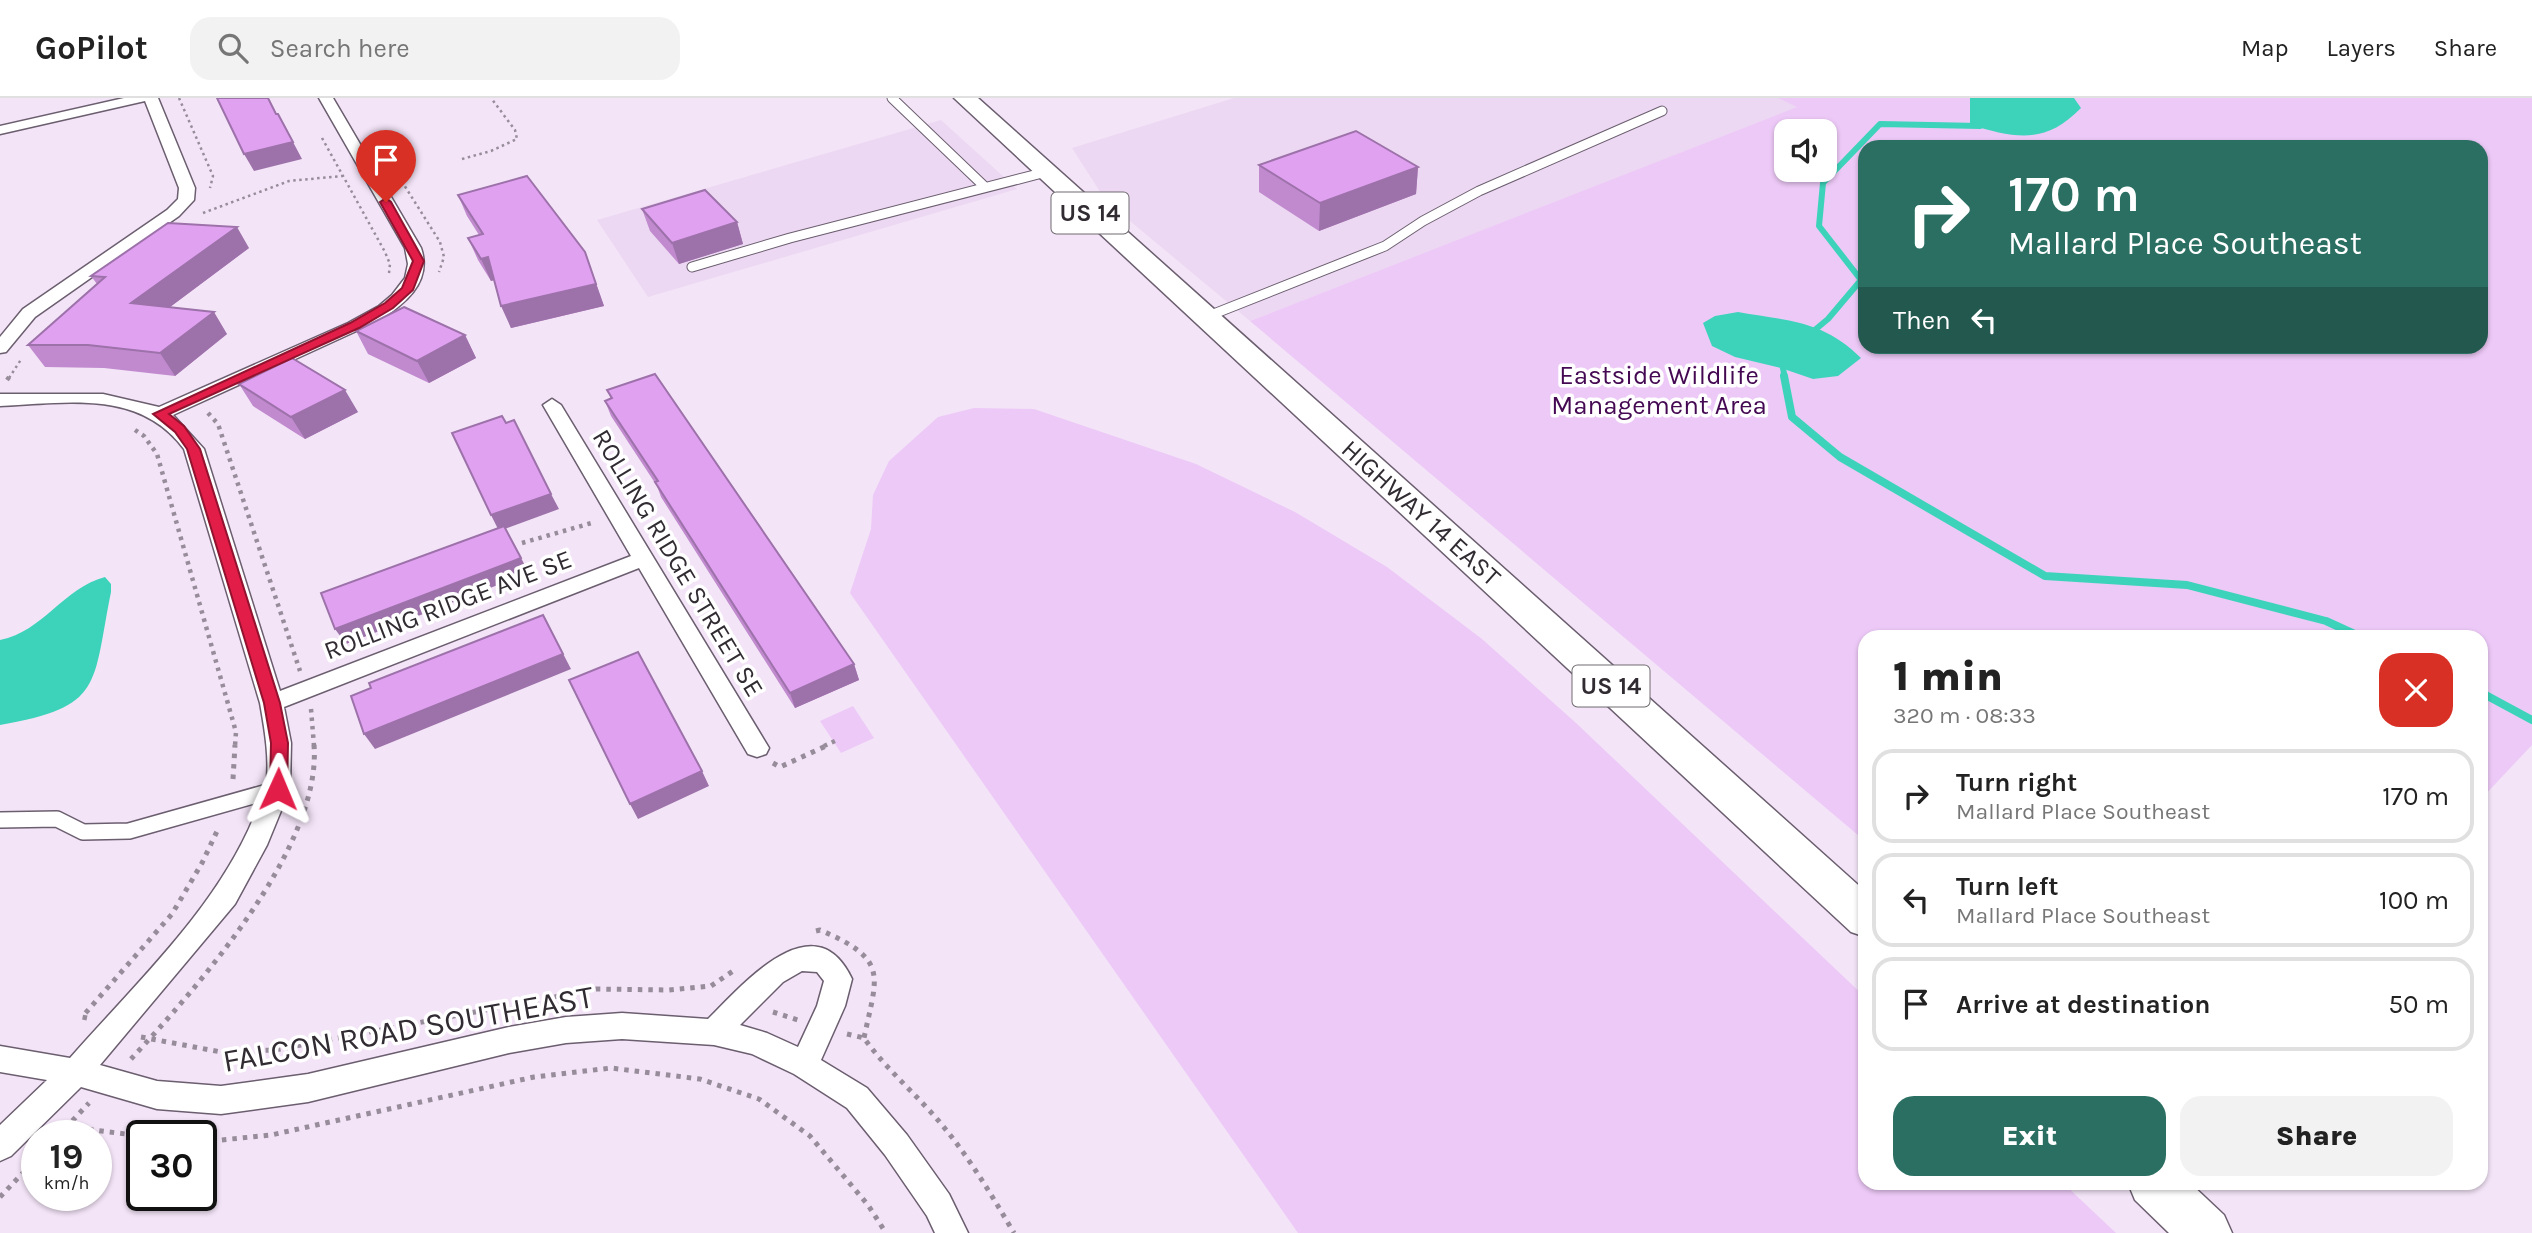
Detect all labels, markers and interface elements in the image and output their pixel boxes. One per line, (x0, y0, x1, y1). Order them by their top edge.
search box (190, 17, 680, 80)
text: GoPilot (35, 29, 148, 67)
icon: search (214, 29, 252, 67)
text: Search here (270, 33, 410, 64)
text: Map (2241, 34, 2289, 62)
text: Layers (2327, 34, 2396, 62)
text: Share (2434, 34, 2497, 62)
map controls (1774, 119, 1837, 182)
button: sound (1774, 119, 1837, 182)
pin (356, 130, 416, 202)
icon: arrive (367, 141, 405, 179)
text: 170 m (2008, 166, 2140, 223)
icon: right (1893, 168, 1984, 259)
road number: US 14 (1052, 192, 1128, 233)
text: Mallard Place Southeast (2008, 225, 2362, 262)
icon: left (1965, 301, 2003, 339)
text: Then (1893, 305, 1951, 336)
park label: Eastside Wildlife Management Area (1551, 360, 1767, 421)
street label: ROLLING RIDGE STREET SE (586, 424, 770, 702)
street label: HIGHWAY 14 EAST (1335, 433, 1507, 593)
street label: ROLLING RIDGE AVE SE (320, 543, 576, 667)
text: 1 min (1893, 651, 2003, 701)
button: close (2379, 653, 2453, 727)
road number: US 14 (1572, 666, 1650, 706)
text: 320 m · 08:33 (1893, 702, 2036, 729)
position arrow (241, 752, 315, 826)
text: Turn right (1956, 767, 2077, 798)
icon: right (1897, 777, 1935, 815)
text: 170 m (2382, 781, 2449, 812)
text: Mallard Place Southeast (1956, 798, 2210, 825)
text: Turn left (1956, 871, 2058, 902)
icon: left (1897, 881, 1935, 919)
text: 100 m (2379, 885, 2449, 916)
text: Mallard Place Southeast (1956, 902, 2210, 929)
street label: FALCON ROAD SOUTHEAST (220, 978, 596, 1080)
icon: arrive (1897, 985, 1935, 1023)
text: Arrive at destination (1956, 989, 2210, 1020)
text: 50 m (2388, 989, 2449, 1020)
button: Exit (1893, 1096, 2166, 1176)
button: Share (2180, 1096, 2453, 1176)
speed limit sign: 30 (126, 1120, 217, 1211)
text: 19 (50, 1136, 83, 1177)
text: km/h (44, 1172, 89, 1194)

